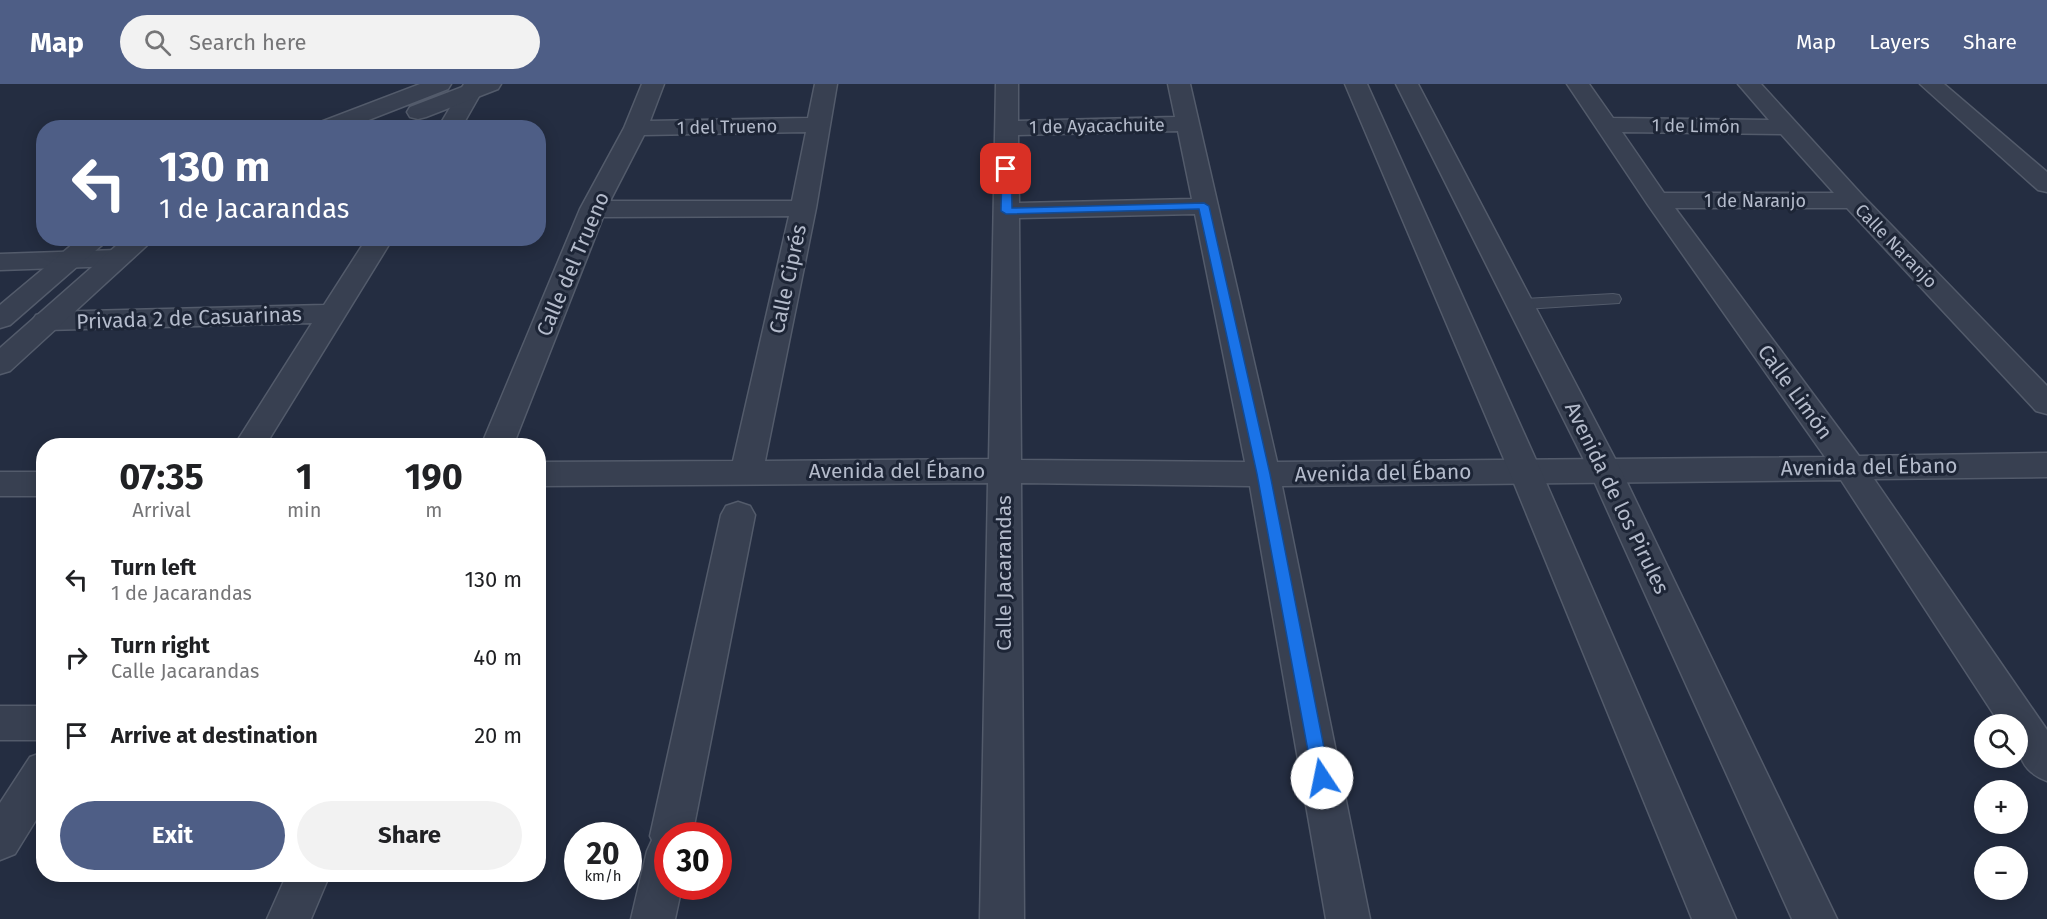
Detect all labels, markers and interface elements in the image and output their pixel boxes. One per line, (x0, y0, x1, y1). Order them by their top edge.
search box (120, 15, 540, 69)
text: Map (30, 26, 84, 59)
icon: search (141, 26, 174, 59)
text: Search here (189, 29, 307, 56)
text: Map (1796, 29, 1836, 55)
text: Layers (1869, 29, 1930, 55)
text: Share (1963, 29, 2017, 55)
street label: 1 de Ayacachuite (1029, 114, 1165, 138)
street label: 1 de Limón (1652, 114, 1740, 138)
street label: 1 del Trueno (677, 115, 777, 139)
text: 130 m (159, 142, 270, 192)
pin (980, 143, 1031, 194)
icon: left (60, 144, 138, 222)
icon: arrive (989, 152, 1022, 185)
street label: Calle del Trueno (531, 188, 615, 340)
street label: 1 de Naranjo (1704, 190, 1806, 212)
text: 1 de Jacarandas (159, 193, 349, 225)
street label: Calle Naranjo (1850, 199, 1942, 293)
street label: Calle Ciprés (764, 222, 812, 336)
street label: Privada 2 de Casuarinas (76, 301, 303, 335)
street label: Calle Limón (1752, 339, 1838, 445)
street label: Avenida de los Pirules (1559, 398, 1675, 598)
street label: Avenida del Ébano (1780, 452, 1958, 482)
text: 07:35 (119, 455, 204, 499)
text: 1 (296, 455, 313, 499)
text: 190 (405, 455, 463, 499)
street label: Avenida del Ébano (809, 458, 985, 484)
street label: Avenida del Ébano (1294, 458, 1472, 488)
street label: Calle Jacarandas (991, 495, 1017, 651)
text: Arrival (132, 498, 191, 522)
text: min (287, 498, 321, 522)
text: m (425, 498, 442, 522)
text: Turn left (111, 554, 196, 581)
icon: left (60, 563, 93, 596)
text: 130 m (465, 566, 522, 593)
text: 1 de Jacarandas (111, 581, 252, 605)
text: Turn right (111, 632, 210, 659)
icon: right (60, 641, 93, 674)
text: 40 m (473, 644, 522, 671)
text: Calle Jacarandas (111, 659, 259, 683)
map controls (1974, 714, 2028, 900)
button: search (1974, 714, 2028, 768)
icon: arrive (60, 719, 93, 752)
text: Arrive at destination (111, 722, 318, 749)
text: 20 m (474, 722, 522, 749)
position arrow (1290, 746, 1354, 810)
button: + (1974, 780, 2028, 834)
button: Exit (60, 801, 285, 870)
button: Share (297, 801, 522, 870)
speed limit sign: 30 (654, 822, 732, 900)
text: 20 (586, 836, 620, 872)
button: − (1974, 846, 2028, 900)
text: km/h (584, 867, 622, 885)

